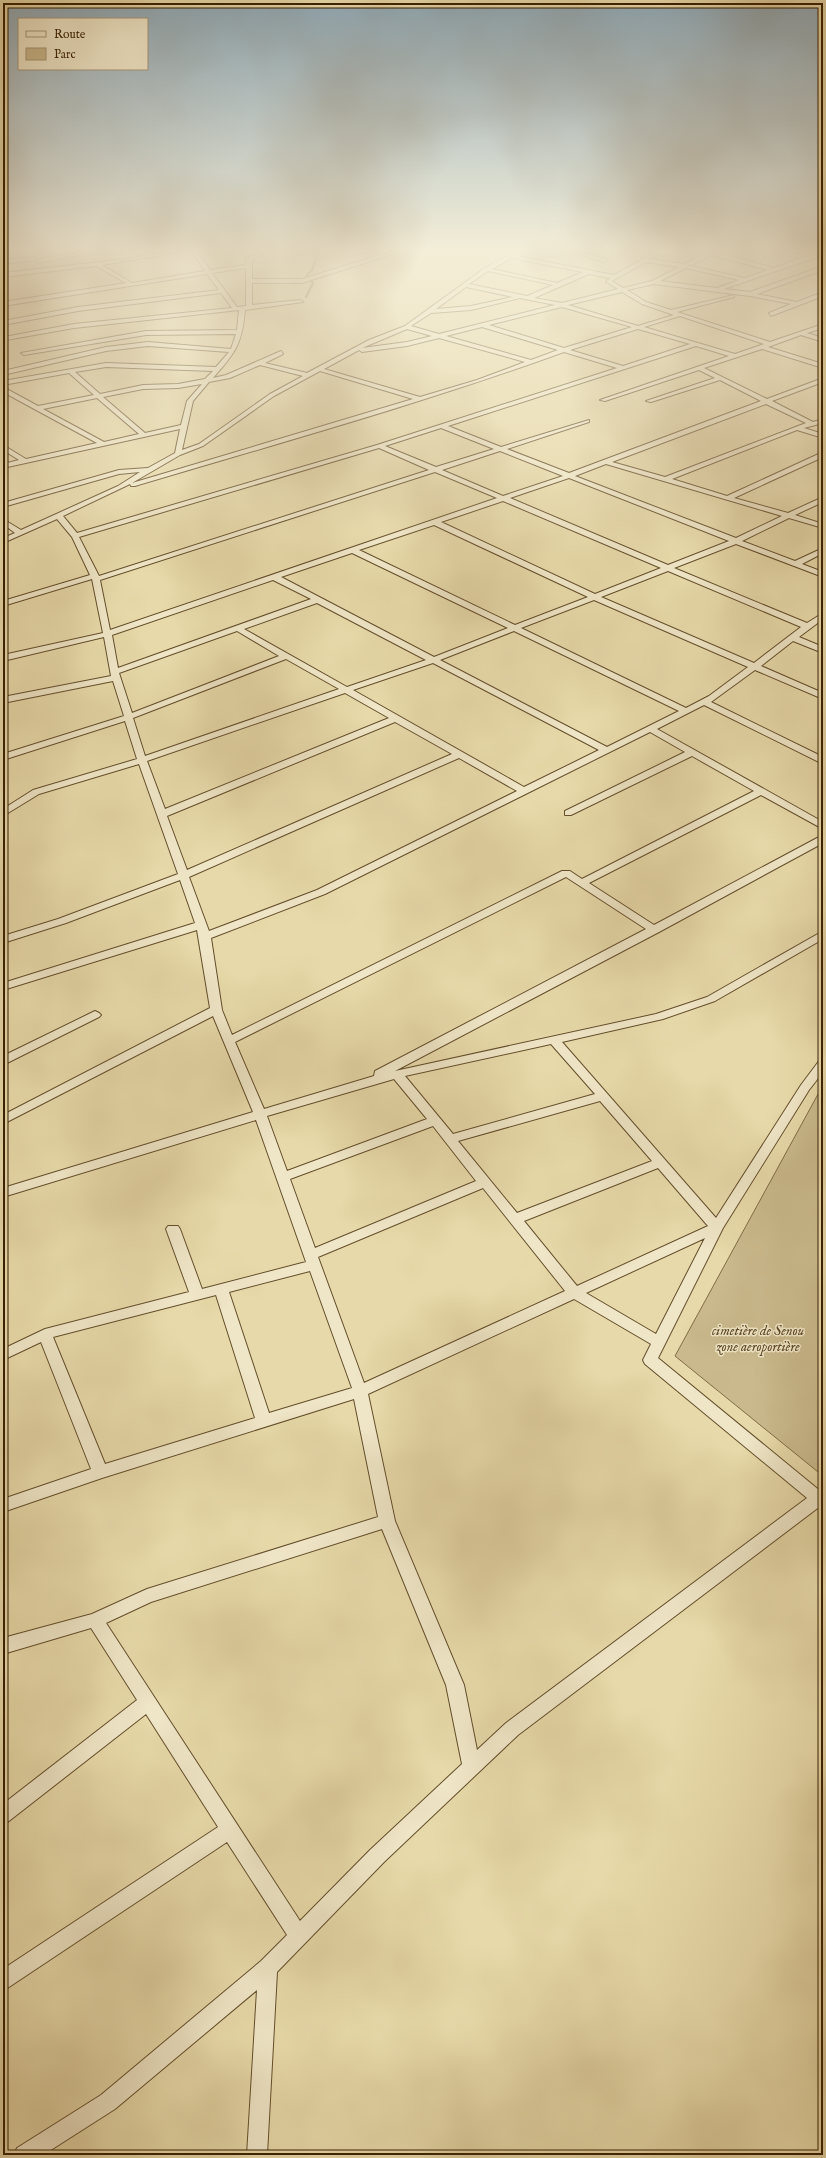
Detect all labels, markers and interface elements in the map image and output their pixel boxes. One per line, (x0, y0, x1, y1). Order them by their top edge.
legend (18, 18, 148, 70)
text: Route (54, 27, 86, 42)
text: Parc (54, 47, 76, 62)
park label: cimetière de Senou zone aeroportière (712, 1322, 804, 1356)

